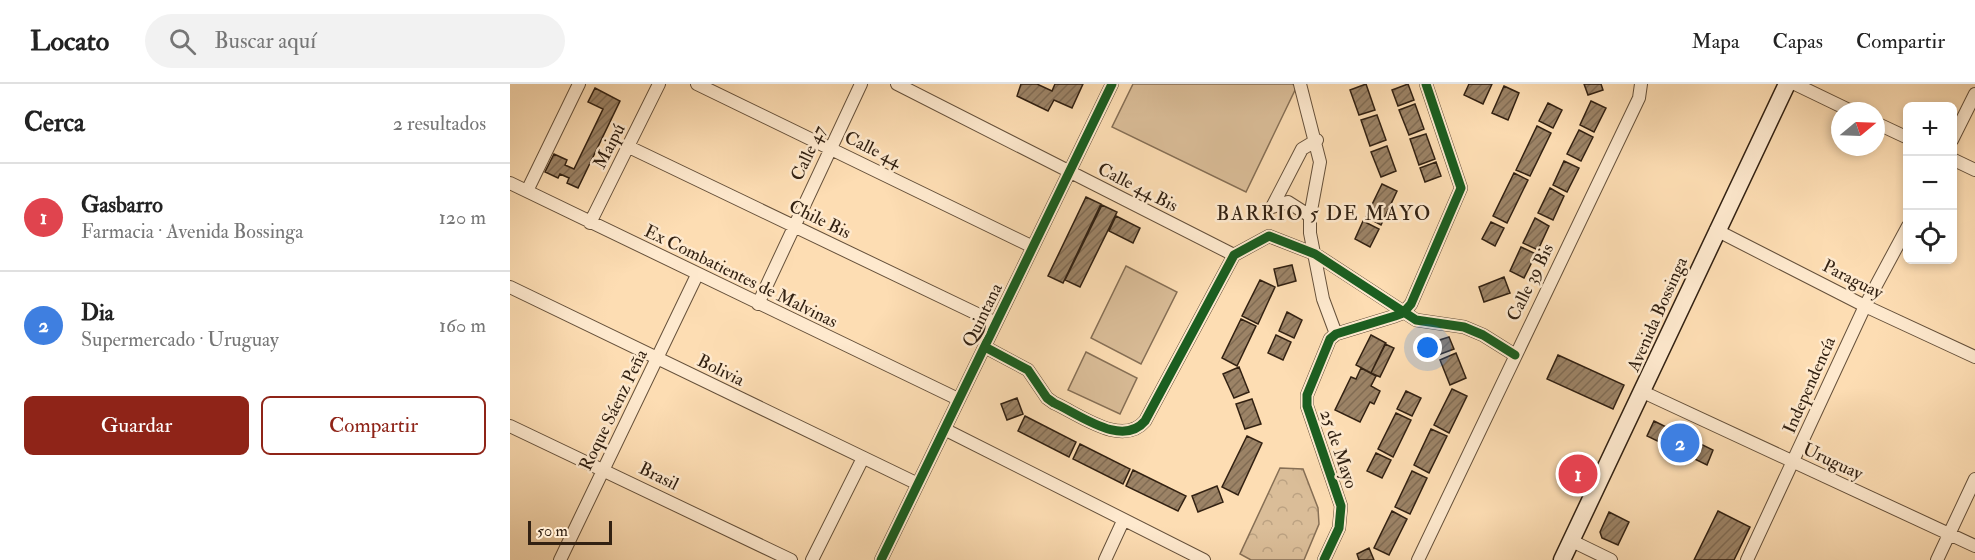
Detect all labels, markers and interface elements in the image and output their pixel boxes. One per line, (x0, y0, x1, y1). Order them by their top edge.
search box (145, 14, 565, 68)
text: Locato (30, 24, 109, 59)
icon: search (166, 25, 199, 58)
text: Buscar aquí (214, 27, 316, 55)
text: Mapa (1692, 28, 1740, 55)
text: Capas (1773, 28, 1823, 55)
text: Compartir (1856, 28, 1945, 55)
north arrow (1831, 102, 1885, 156)
map controls (1903, 102, 1957, 264)
button: + (1903, 102, 1957, 156)
text: Cerca (24, 107, 85, 139)
text: 2 resultados (393, 111, 486, 136)
street label: Maipú (588, 120, 631, 173)
street label: Calle 47 (786, 122, 831, 185)
street label: Calle 44 (841, 126, 906, 174)
button: − (1903, 156, 1957, 210)
street label: Calle 44 Bis (1094, 157, 1182, 217)
text: Gasbarro (81, 191, 163, 219)
street label: Chile Bis (785, 195, 854, 244)
district label: BARRIO 5 DE MAYO (1216, 201, 1432, 226)
text: 1 (40, 205, 47, 230)
text: 120 m (439, 205, 486, 230)
button: locate (1903, 210, 1957, 264)
text: Farmacia · Avenida Bossinga (81, 219, 303, 244)
street label: Ex Combatientes de Malvinas (640, 220, 841, 333)
street label: Calle 39 Bis (1502, 240, 1559, 325)
street label: Avenida Bossinga (1621, 253, 1693, 376)
street label: Paraguay (1819, 254, 1888, 305)
street label: Quintana (957, 279, 1008, 351)
text: Dia (81, 299, 114, 327)
text: 2 (38, 313, 49, 338)
text: 160 m (439, 313, 486, 338)
text: Supermercado · Uruguay (81, 327, 279, 352)
your location (1413, 333, 1442, 362)
street label: Independencía (1778, 333, 1841, 437)
street label: Roque Sáenz Peña (574, 345, 653, 475)
street label: Bolivia (693, 349, 749, 392)
button: Guardar (24, 396, 249, 455)
button: Compartir (261, 396, 486, 455)
street label: 25 de Mayo (1314, 407, 1363, 492)
pin: 2 (1660, 420, 1700, 466)
street label: Uruguay (1799, 437, 1868, 486)
pin: 1 (1558, 452, 1598, 496)
street label: Brasil (635, 457, 683, 496)
scale bar (528, 518, 612, 546)
text: 50 m (537, 521, 568, 541)

